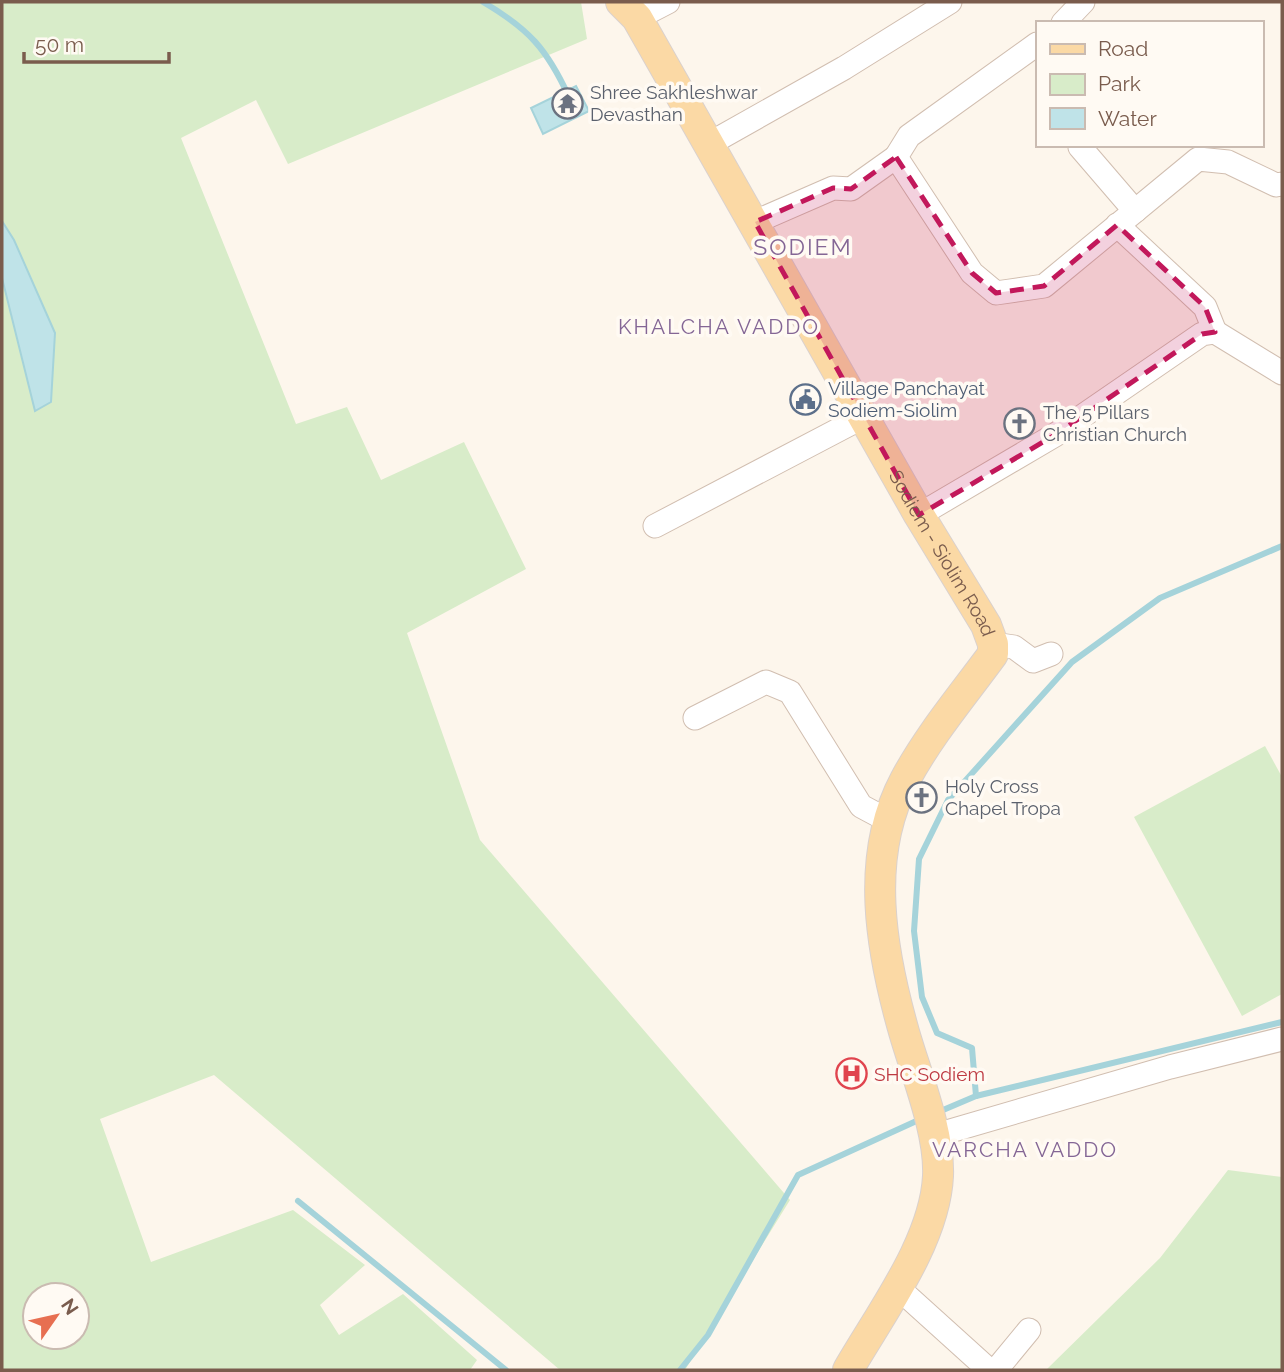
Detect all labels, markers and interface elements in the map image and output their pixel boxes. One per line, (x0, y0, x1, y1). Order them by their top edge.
scale bar (24, 21, 170, 65)
legend (1036, 21, 1263, 147)
text: 50 m (35, 32, 84, 57)
text: Road (1098, 36, 1148, 61)
text: Park (1098, 71, 1141, 96)
place label: Shree Sakhleshwar Devasthan (590, 81, 758, 125)
temple icon: Shree Sakhleshwar Devasthan (550, 86, 584, 120)
text: Water (1098, 106, 1157, 131)
district label: SODIEM (753, 233, 853, 260)
district label: KHALCHA VADDO (618, 314, 820, 339)
place label: Village Panchayat Sodiem-Siolim (828, 377, 985, 421)
public building icon: Village Panchayat Sodiem-Siolim (788, 382, 822, 416)
place label: The 5 Pillars Christian Church (1043, 401, 1187, 445)
church icon: The 5 Pillars Christian Church (1003, 406, 1037, 440)
street label: Sodiem - Siolim Road (885, 466, 1000, 639)
place label: Holy Cross Chapel Tropa (945, 775, 1061, 819)
church icon: Holy Cross Chapel Tropa (905, 780, 939, 814)
hospital icon: SHC Sodiem (834, 1057, 868, 1091)
place label: SHC Sodiem (874, 1063, 985, 1085)
district label: VARCHA VADDO (932, 1137, 1118, 1162)
north arrow (21, 1281, 91, 1351)
text: N (57, 1294, 83, 1319)

